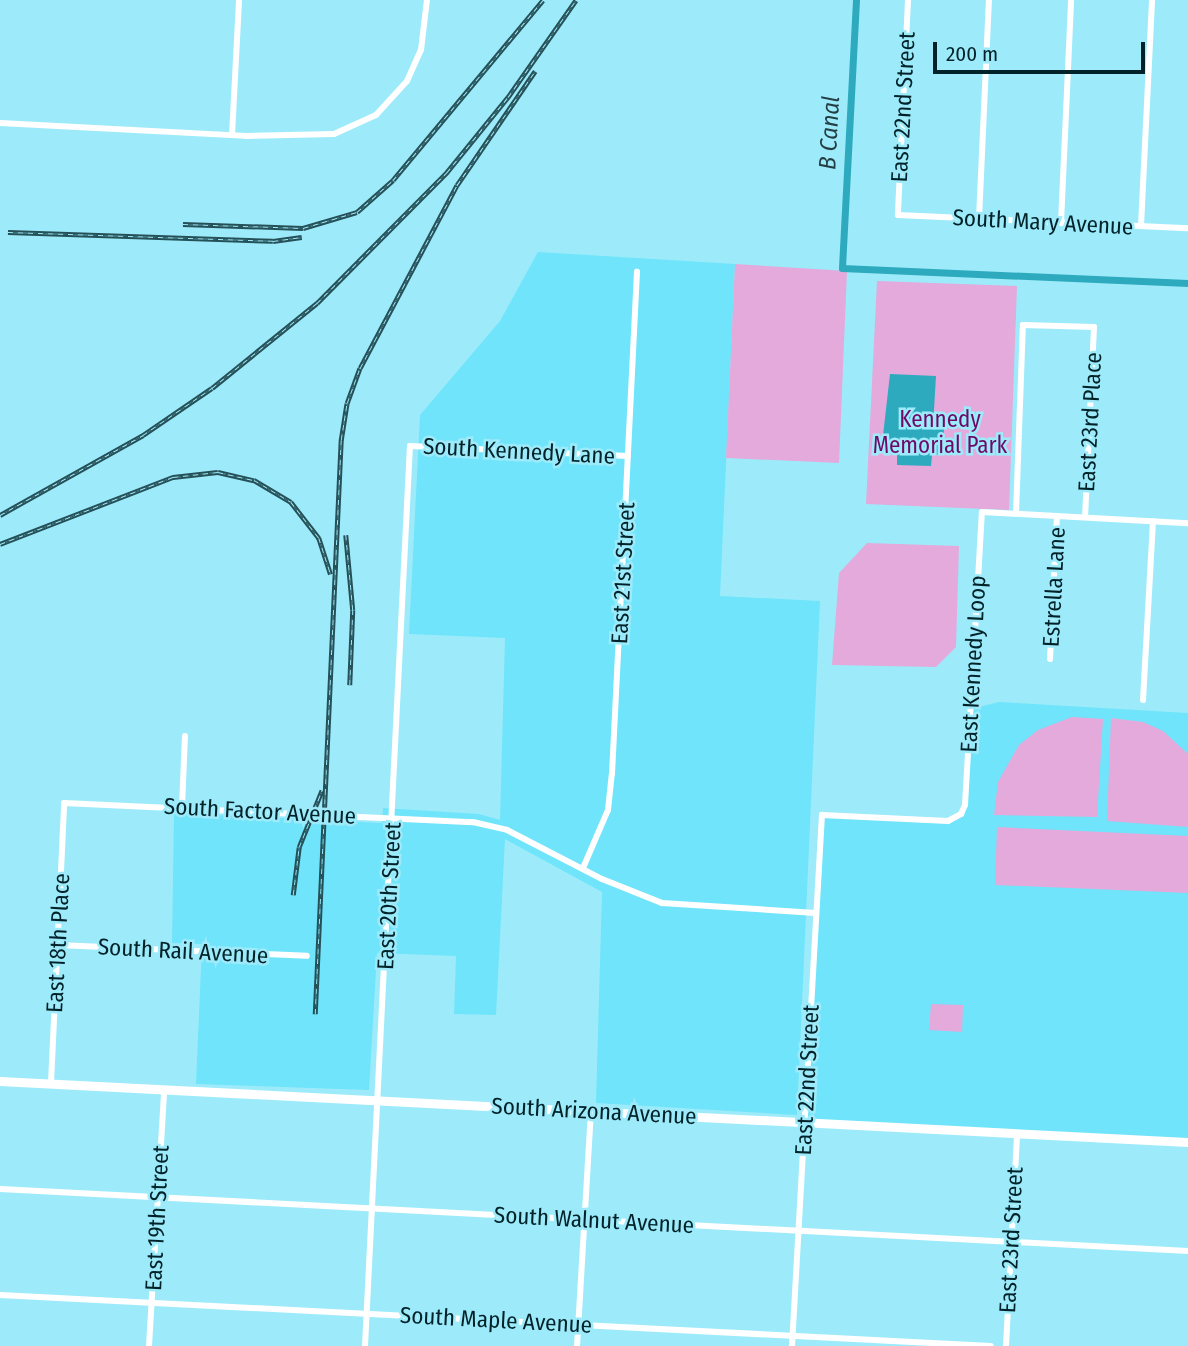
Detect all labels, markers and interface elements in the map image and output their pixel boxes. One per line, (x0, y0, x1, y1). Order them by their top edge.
scale bar (936, 28, 1148, 72)
street label: East 22nd Street (885, 31, 921, 183)
text: 200 m (946, 41, 998, 67)
water label: B Canal (814, 95, 846, 171)
street label: South Mary Avenue (952, 203, 1134, 241)
street label: East 23rd Place (1073, 351, 1107, 493)
park label: Kennedy Memorial Park (873, 405, 1007, 459)
street label: South Kennedy Lane (422, 432, 616, 470)
street label: East 21st Street (605, 501, 641, 645)
street label: Estrella Lane (1037, 526, 1071, 648)
street label: East Kennedy Loop (955, 575, 991, 753)
street label: South Factor Avenue (163, 792, 357, 830)
street label: East 20th Street (371, 821, 407, 971)
street label: East 18th Place (41, 873, 75, 1013)
street label: South Rail Avenue (97, 933, 269, 969)
street label: East 22nd Street (789, 1004, 825, 1156)
street label: South Arizona Avenue (491, 1092, 697, 1130)
street label: East 19th Street (139, 1144, 175, 1292)
street label: East 23rd Street (993, 1166, 1029, 1314)
street label: South Walnut Avenue (493, 1201, 695, 1239)
street label: South Maple Avenue (399, 1301, 593, 1339)

